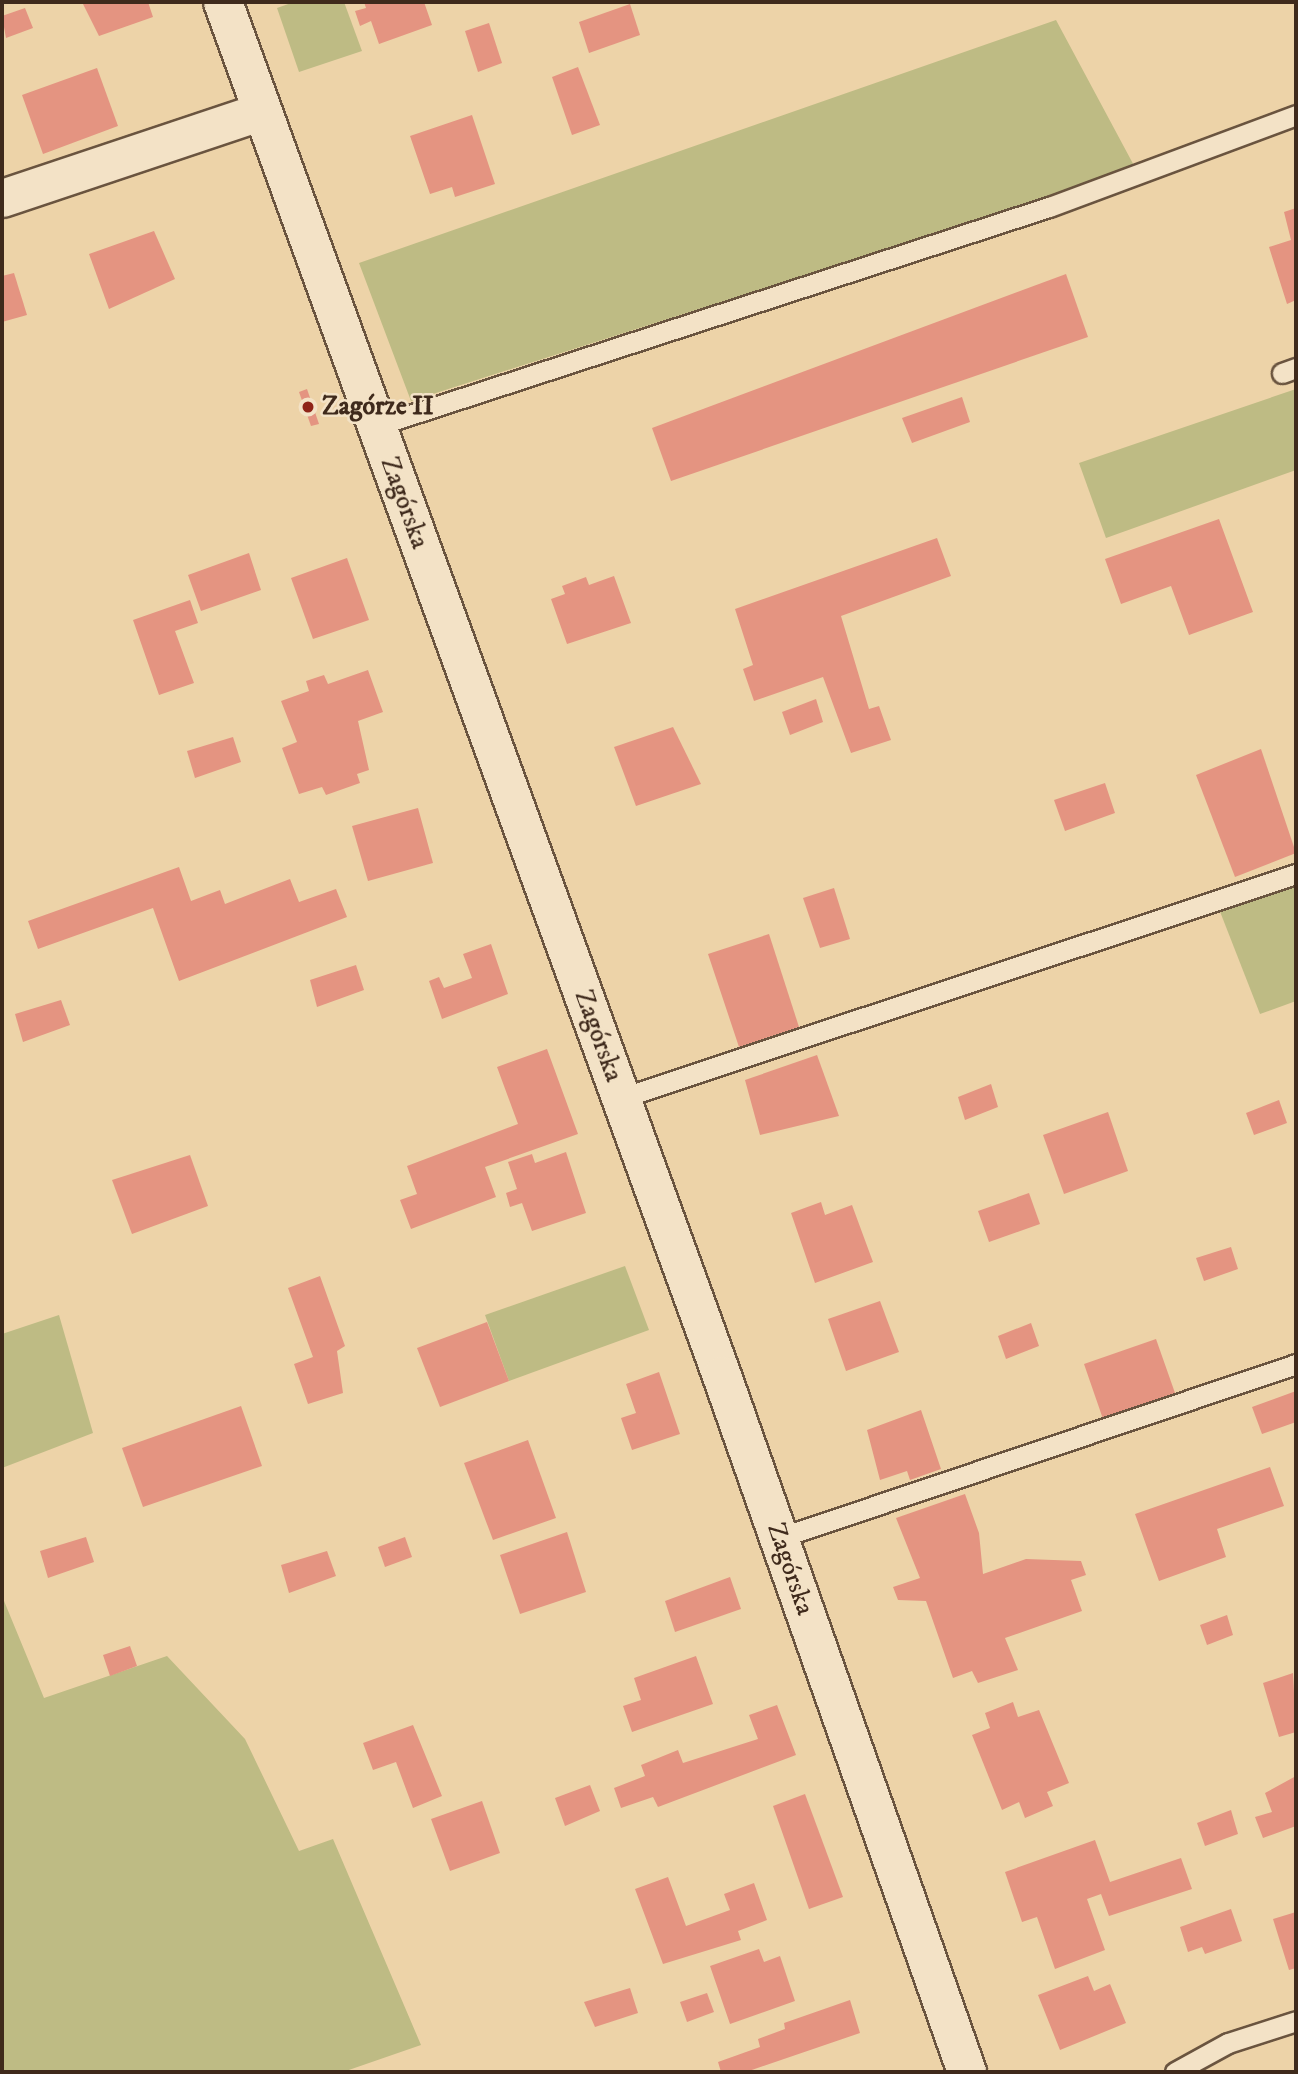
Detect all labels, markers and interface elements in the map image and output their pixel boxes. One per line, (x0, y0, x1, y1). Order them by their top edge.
place label: Zagórze II (322, 391, 434, 423)
marker: Zagórze II (300, 399, 316, 415)
street label: Zagórska (373, 453, 435, 553)
street label: Zagórska (567, 986, 629, 1086)
street label: Zagórska (760, 1519, 820, 1619)

